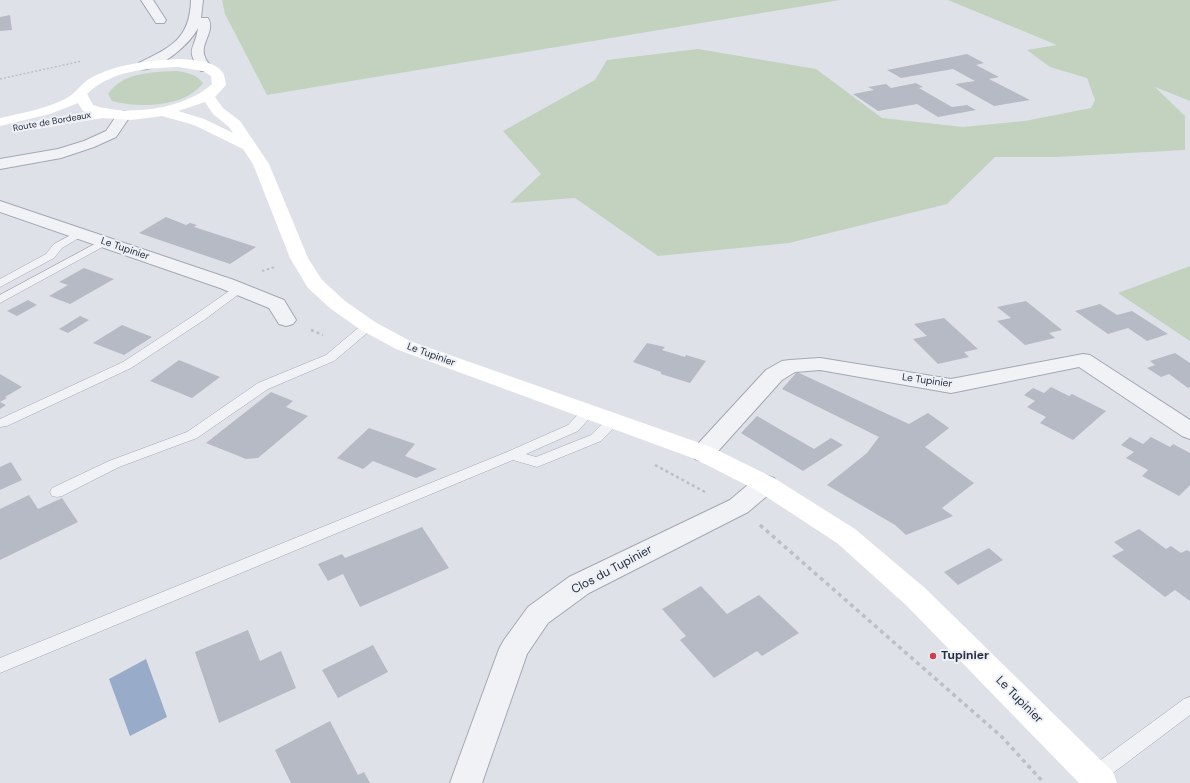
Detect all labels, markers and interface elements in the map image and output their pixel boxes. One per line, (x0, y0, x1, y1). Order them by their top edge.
street label: Route de Bordeaux (12, 110, 92, 134)
street label: Le Tupinier (99, 235, 151, 263)
street label: Le Tupinier (405, 341, 457, 369)
street label: Le Tupinier (901, 372, 953, 390)
street label: Clos du Tupinier (569, 543, 655, 597)
place label: Tupinier (941, 649, 989, 663)
marker: Tupinier (928, 651, 938, 661)
street label: Le Tupinier (993, 674, 1045, 726)

